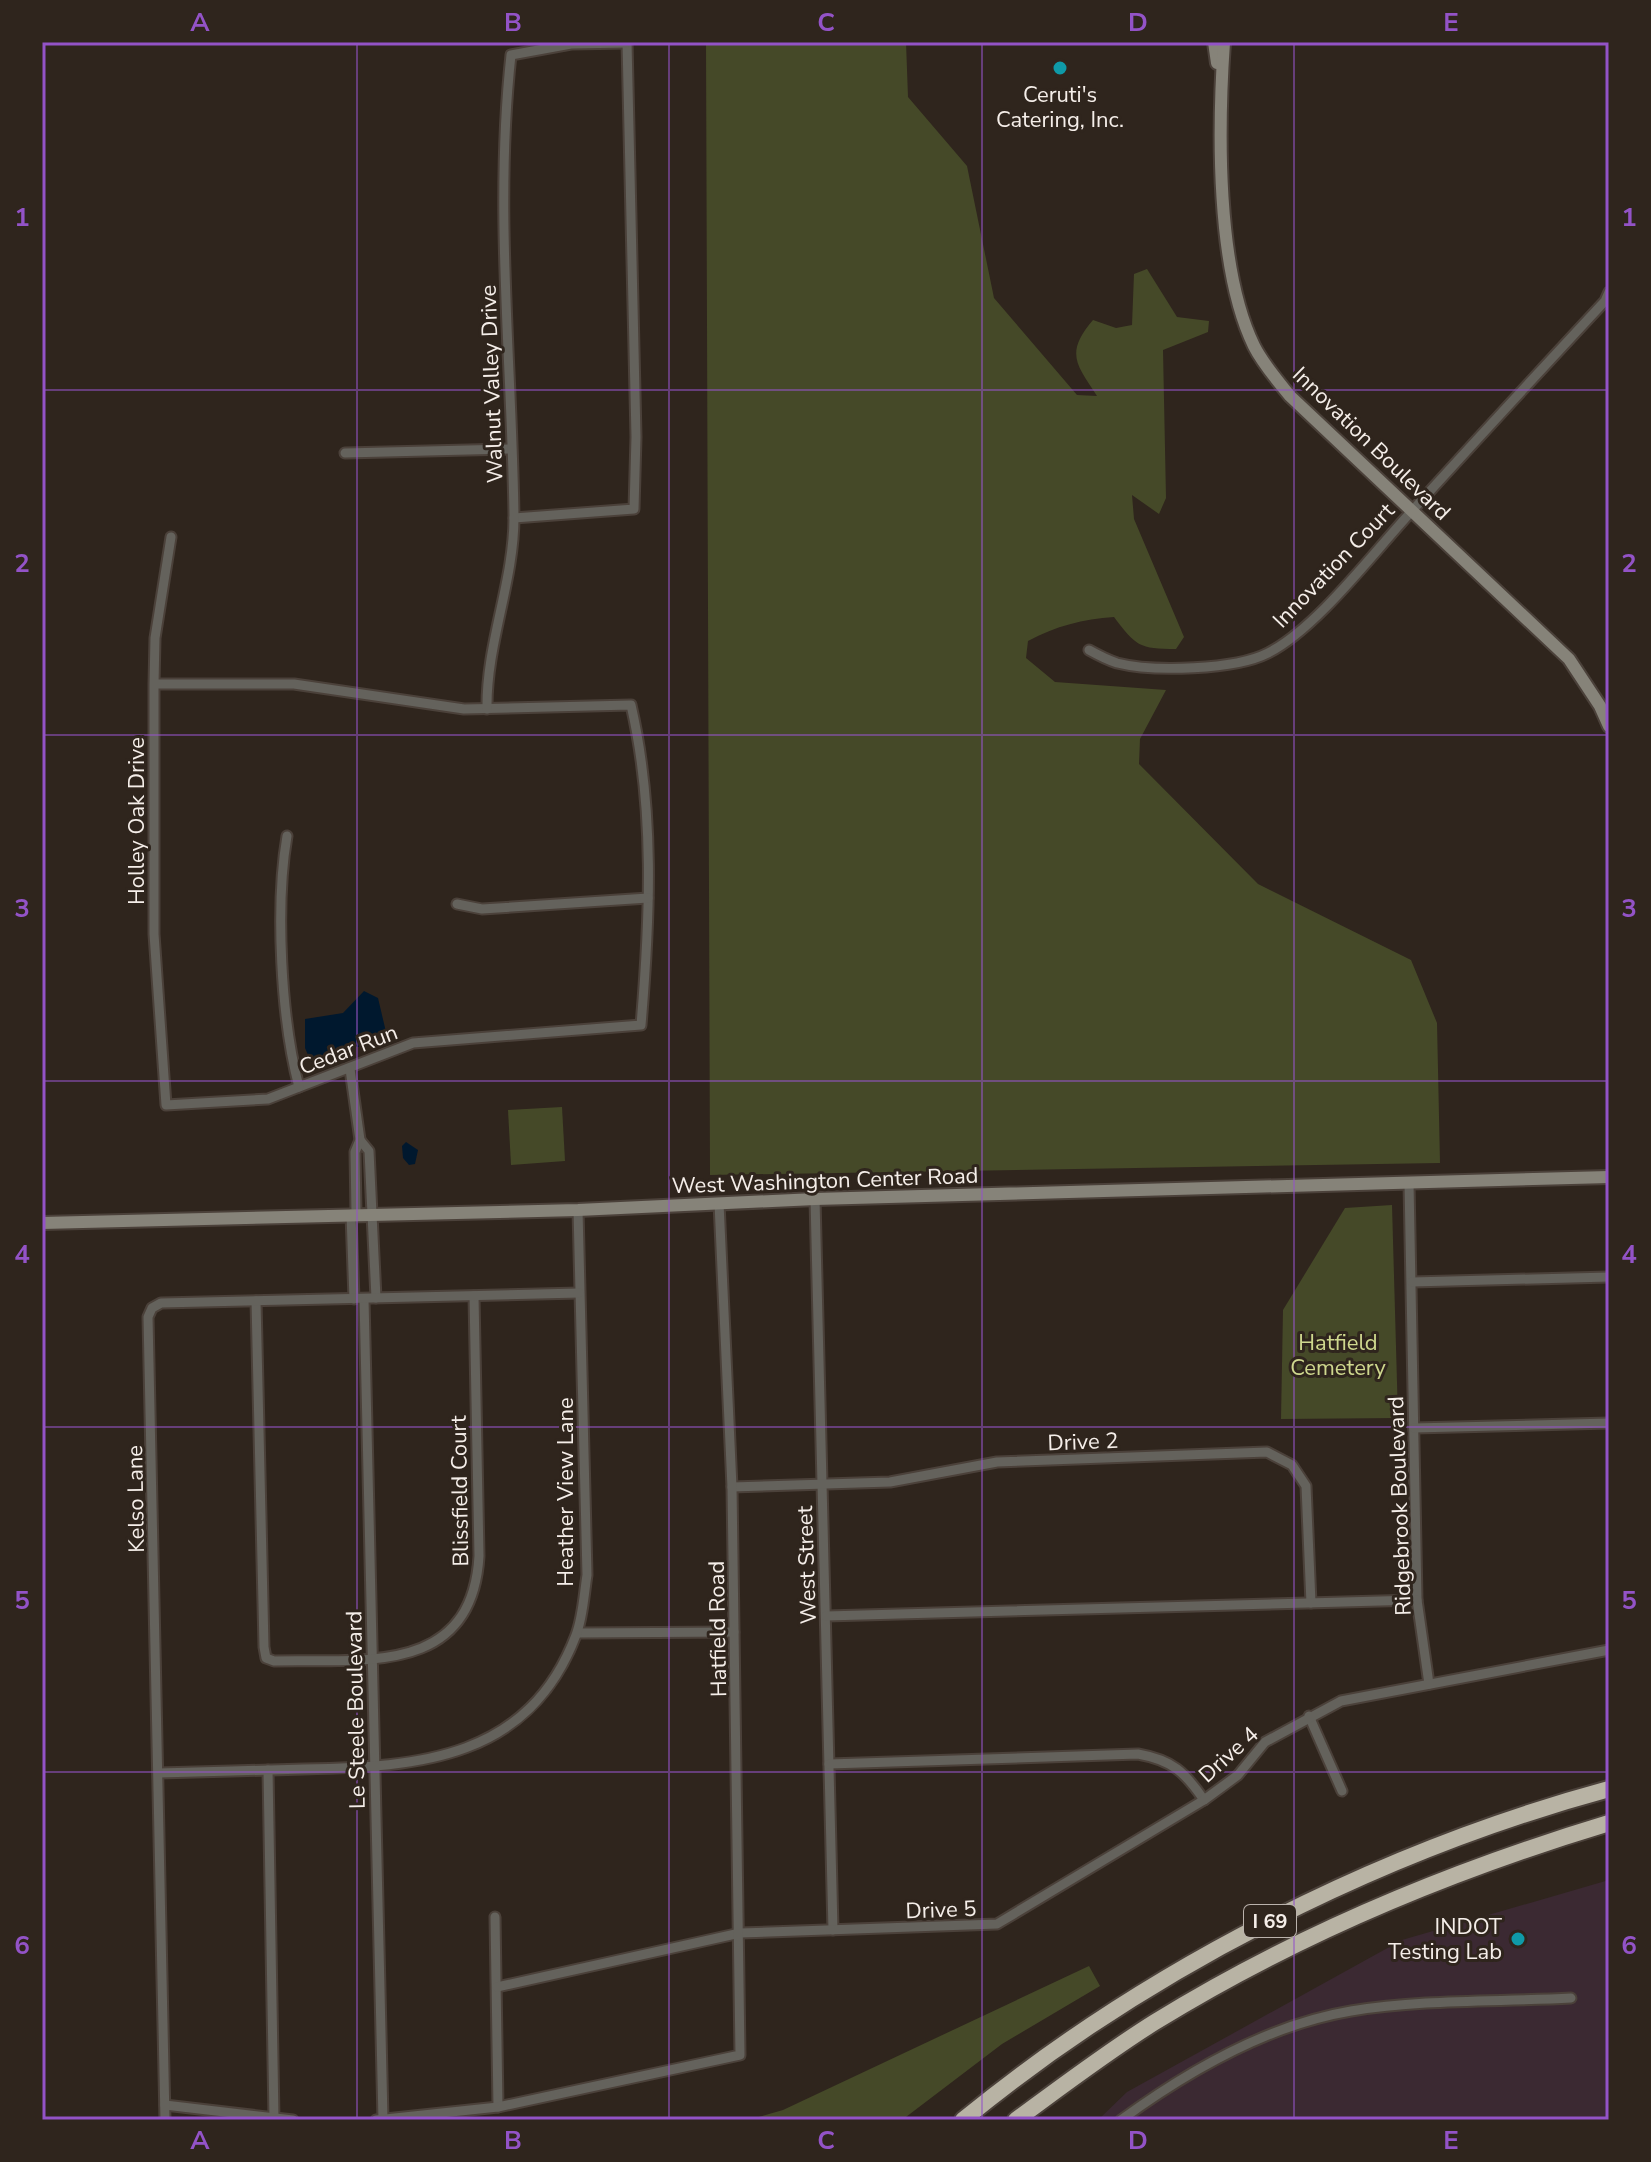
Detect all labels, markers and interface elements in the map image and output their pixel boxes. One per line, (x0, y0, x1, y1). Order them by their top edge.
text: A (190, 5, 210, 40)
text: B (504, 5, 522, 40)
text: C (817, 5, 835, 40)
text: D (1128, 5, 1148, 40)
text: E (1443, 5, 1459, 40)
marker: Ceruti's Catering, Inc. (1051, 59, 1069, 77)
place label: Ceruti's Catering, Inc. (996, 80, 1124, 135)
text: 1 (14, 200, 30, 235)
text: 1 (1621, 200, 1637, 235)
street label: Walnut Valley Drive (474, 284, 510, 484)
street label: Innovation Boulevard (1286, 360, 1457, 527)
street label: Innovation Court (1266, 496, 1401, 635)
text: 2 (14, 546, 30, 581)
text: 2 (1621, 546, 1637, 581)
street label: Holley Oak Drive (122, 737, 152, 905)
text: 3 (14, 891, 30, 926)
text: 3 (1621, 891, 1637, 926)
street label: Cedar Run (295, 1017, 402, 1082)
street label: West Washington Center Road (671, 1161, 979, 1201)
text: 4 (14, 1237, 30, 1272)
text: 4 (1621, 1237, 1637, 1272)
park label: Hatfield Cemetery (1290, 1328, 1386, 1383)
street label: Ridgebrook Boulevard (1381, 1396, 1419, 1616)
street label: Heather View Lane (551, 1397, 581, 1587)
street label: Blissfield Court (444, 1415, 476, 1567)
street label: Drive 2 (1047, 1426, 1119, 1458)
street label: Kelso Lane (120, 1445, 152, 1553)
street label: West Street (790, 1505, 824, 1625)
street label: Hatfield Road (702, 1561, 734, 1697)
text: 5 (14, 1583, 30, 1618)
text: 5 (1621, 1583, 1637, 1618)
street label: Le Steele Boulevard (339, 1611, 373, 1809)
street label: Drive 4 (1192, 1720, 1265, 1790)
street label: Drive 5 (905, 1894, 977, 1926)
road number: I 69 (1244, 1905, 1296, 1937)
place label: INDOT Testing Lab (1388, 1912, 1503, 1967)
text: 6 (14, 1928, 30, 1963)
text: 6 (1621, 1928, 1637, 1963)
marker: INDOT Testing Lab (1509, 1930, 1527, 1948)
text: A (190, 2123, 210, 2158)
text: B (504, 2123, 522, 2158)
text: C (817, 2123, 835, 2158)
text: D (1128, 2123, 1148, 2158)
text: E (1443, 2123, 1459, 2158)

